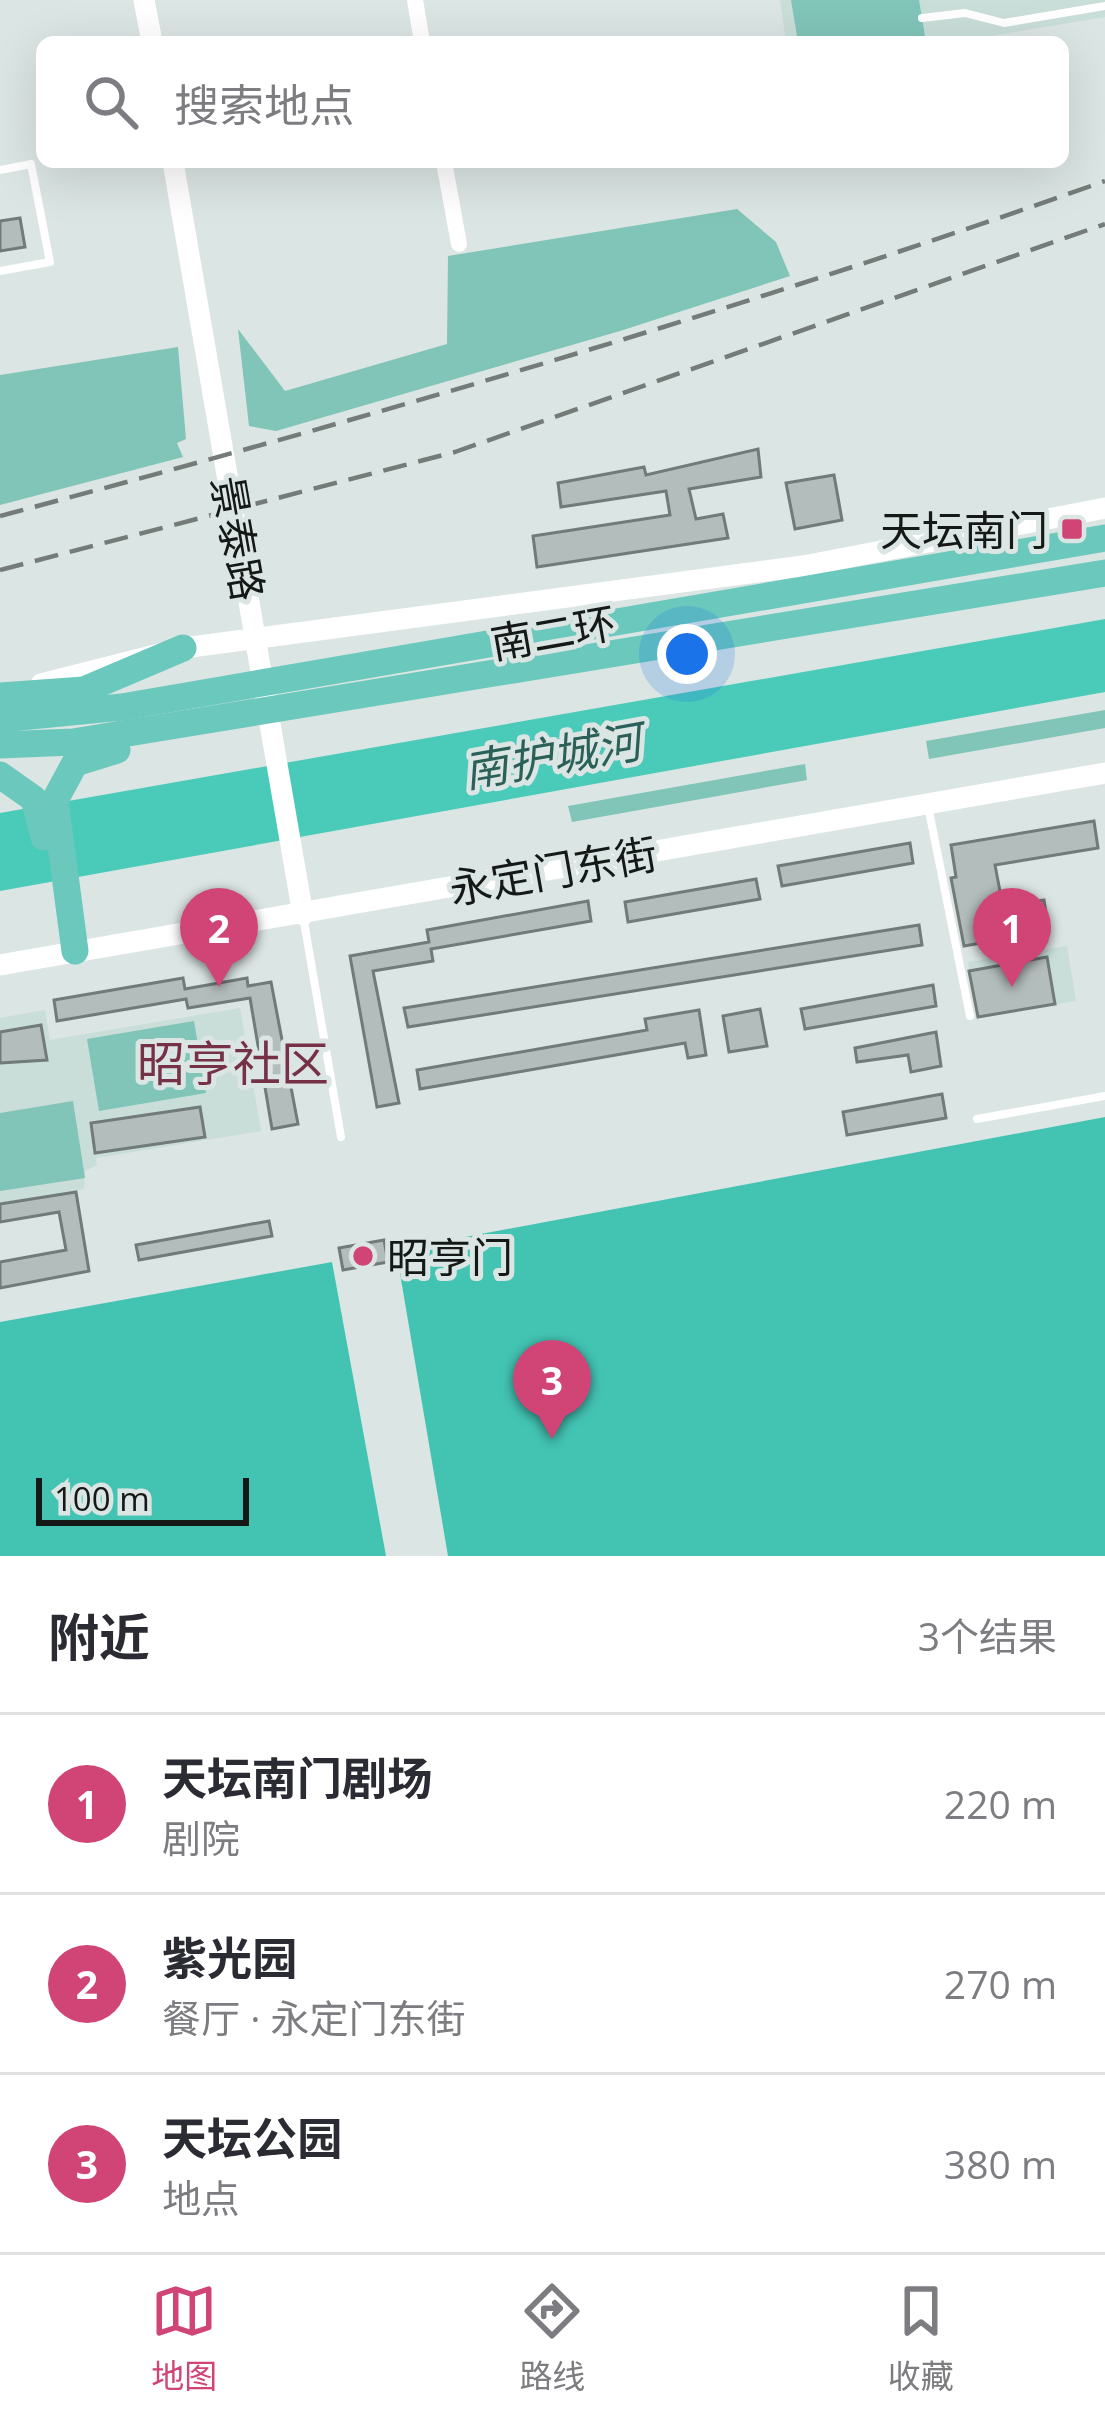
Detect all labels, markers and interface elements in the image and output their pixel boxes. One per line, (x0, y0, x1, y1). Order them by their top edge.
search box (36, 36, 1069, 168)
icon: search (78, 69, 144, 135)
text: 搜索地点 (174, 74, 354, 135)
street label: 景泰路 (200, 471, 278, 605)
place label: 天坛南门 (880, 501, 1048, 558)
marker: 天坛南门 (1059, 516, 1085, 542)
street label: 南二环 (486, 593, 620, 671)
your location (657, 624, 717, 684)
water label: 南护城河 (458, 708, 654, 801)
street label: 永定门东街 (445, 824, 661, 916)
pin: 2 (180, 888, 258, 987)
pin: 1 (973, 888, 1051, 987)
district label: 昭亨社区 (137, 1030, 329, 1095)
place label: 昭亨门 (387, 1228, 513, 1285)
marker: 昭亨门 (350, 1243, 376, 1269)
pin: 3 (513, 1340, 591, 1439)
scale bar (36, 1472, 249, 1525)
text: 100 m (54, 1476, 150, 1521)
text: 附近 (48, 1601, 150, 1671)
text: 3个结果 (918, 1609, 1057, 1662)
text: 天坛南门剧场 (162, 1747, 432, 1808)
text: 1 (76, 1777, 98, 1830)
text: 220 m (944, 1777, 1057, 1830)
text: 剧院 (162, 1811, 240, 1864)
text: 紫光园 (162, 1927, 297, 1988)
text: 2 (76, 1957, 98, 2010)
text: 270 m (944, 1957, 1057, 2010)
text: 餐厅 · 永定门东街 (162, 1991, 466, 2044)
text: 天坛公园 (162, 2107, 342, 2168)
text: 3 (76, 2137, 98, 2190)
text: 380 m (944, 2137, 1057, 2190)
text: 地点 (162, 2171, 240, 2224)
tab: 地图 (151, 2278, 217, 2398)
tab: 路线 (519, 2278, 585, 2398)
tab: 收藏 (888, 2278, 954, 2398)

